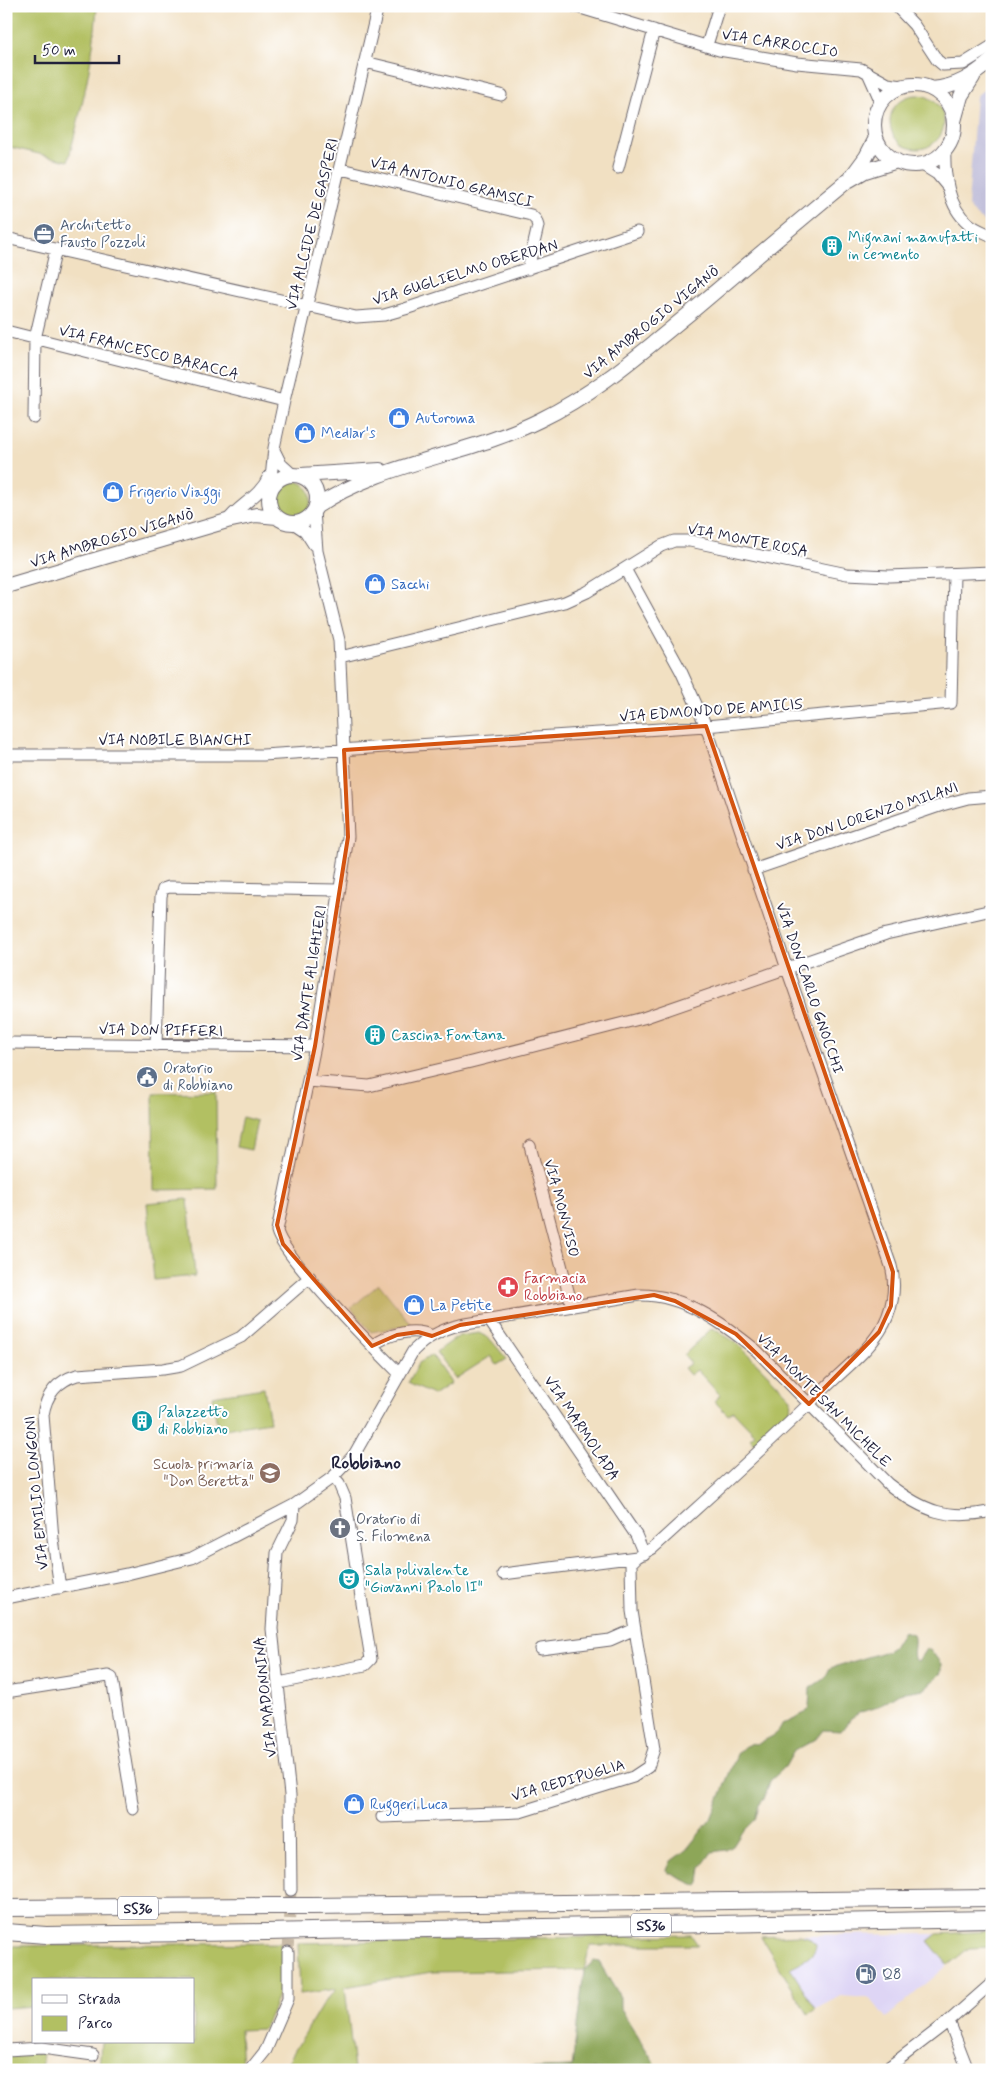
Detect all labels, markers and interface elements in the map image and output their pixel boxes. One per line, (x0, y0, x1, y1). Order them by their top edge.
street label: VIA CARROCCIO (720, 25, 839, 63)
scale bar (35, 32, 119, 64)
text: 50 m (42, 41, 76, 61)
street label: VIA ALCIDE DE GASPERI (282, 136, 344, 312)
street label: VIA ANTONIO GRAMSCI (368, 153, 536, 213)
place label: Architetto Fausto Pozzoli (60, 216, 146, 253)
office icon: Architetto Fausto Pozzoli (32, 222, 56, 246)
place label: Mignani manufatti in cemento (848, 228, 978, 265)
building icon: Mignani manufatti in cemento (820, 234, 844, 258)
street label: VIA GUGLIELMO OBERDAN (370, 235, 560, 311)
street label: VIA AMBROGIO VIGANÒ (579, 261, 724, 384)
street label: VIA FRANCESCO BARACCA (57, 321, 241, 385)
shop icon: Autoroma (387, 406, 411, 430)
place label: Autoroma (415, 409, 476, 429)
shop icon: Medlar's (293, 421, 317, 445)
place label: Medlar's (321, 424, 376, 444)
shop icon: Frigerio Viaggi (101, 480, 125, 504)
place label: Frigerio Viaggi (129, 483, 221, 504)
street label: VIA AMBROGIO VIGANÒ (28, 504, 197, 573)
street label: VIA MONTE ROSA (686, 520, 810, 562)
shop icon: Sacchi (363, 572, 387, 596)
place label: Sacchi (391, 575, 429, 595)
street label: VIA EDMONDO DE AMICIS (619, 695, 804, 727)
street label: VIA NOBILE BIANCHI (98, 731, 252, 751)
street label: VIA DON LORENZO MILANI (774, 778, 961, 856)
street label: VIA DON CARLO GNOCCHI (770, 900, 848, 1077)
street label: VIA DANTE ALIGHIERI (288, 904, 332, 1063)
street label: VIA DON PIFFERI (99, 1020, 223, 1042)
building icon: Cascina Fontana (363, 1023, 387, 1047)
place label: Cascina Fontana (391, 1026, 506, 1046)
place label: Oratorio di Robbiano (163, 1059, 233, 1096)
public building icon: Oratorio di Robbiano (135, 1065, 159, 1089)
street label: VIA MONVISO (538, 1157, 584, 1259)
place label: Farmacia Robbiano (524, 1269, 587, 1306)
pharmacy icon: Farmacia Robbiano (496, 1275, 520, 1299)
shop icon: La Petite (402, 1293, 426, 1317)
place label: La Petite (430, 1296, 492, 1316)
street label: VIA MONTE SAN MICHELE (752, 1329, 895, 1473)
street label: VIA MARMOLADA (539, 1372, 624, 1485)
place label: Palazzetto di Robbiano (158, 1403, 228, 1440)
building icon: Palazzetto di Robbiano (130, 1409, 154, 1433)
street label: VIA EMILIO LONGONI (20, 1415, 54, 1571)
district label: Robbiano (331, 1451, 401, 1475)
place label: Scuola primaria "Don Beretta" (153, 1455, 254, 1492)
school or university icon: Scuola primaria "Don Beretta" (258, 1461, 282, 1485)
place label: Oratorio di S. Filomena (356, 1510, 431, 1547)
church icon: Oratorio di S. Filomena (328, 1516, 352, 1540)
place label: Sala polivalente "Giovanni Paolo II" (365, 1561, 483, 1598)
theatre icon: Sala polivalente "Giovanni Paolo II" (337, 1567, 361, 1591)
street label: VIA MADONNINA (250, 1635, 282, 1758)
street label: VIA REDIPUGLIA (509, 1755, 627, 1807)
shop icon: Ruggeri Luca (342, 1792, 366, 1816)
place label: Ruggeri Luca (370, 1795, 448, 1816)
road number: SS36 (118, 1896, 158, 1920)
road number: SS36 (631, 1914, 671, 1936)
fuel station icon: Q8 (854, 1962, 878, 1986)
place label: Q8 (882, 1965, 902, 1985)
legend (32, 1978, 195, 2044)
text: Strada (78, 1990, 121, 2010)
text: Parco (78, 2014, 112, 2034)

